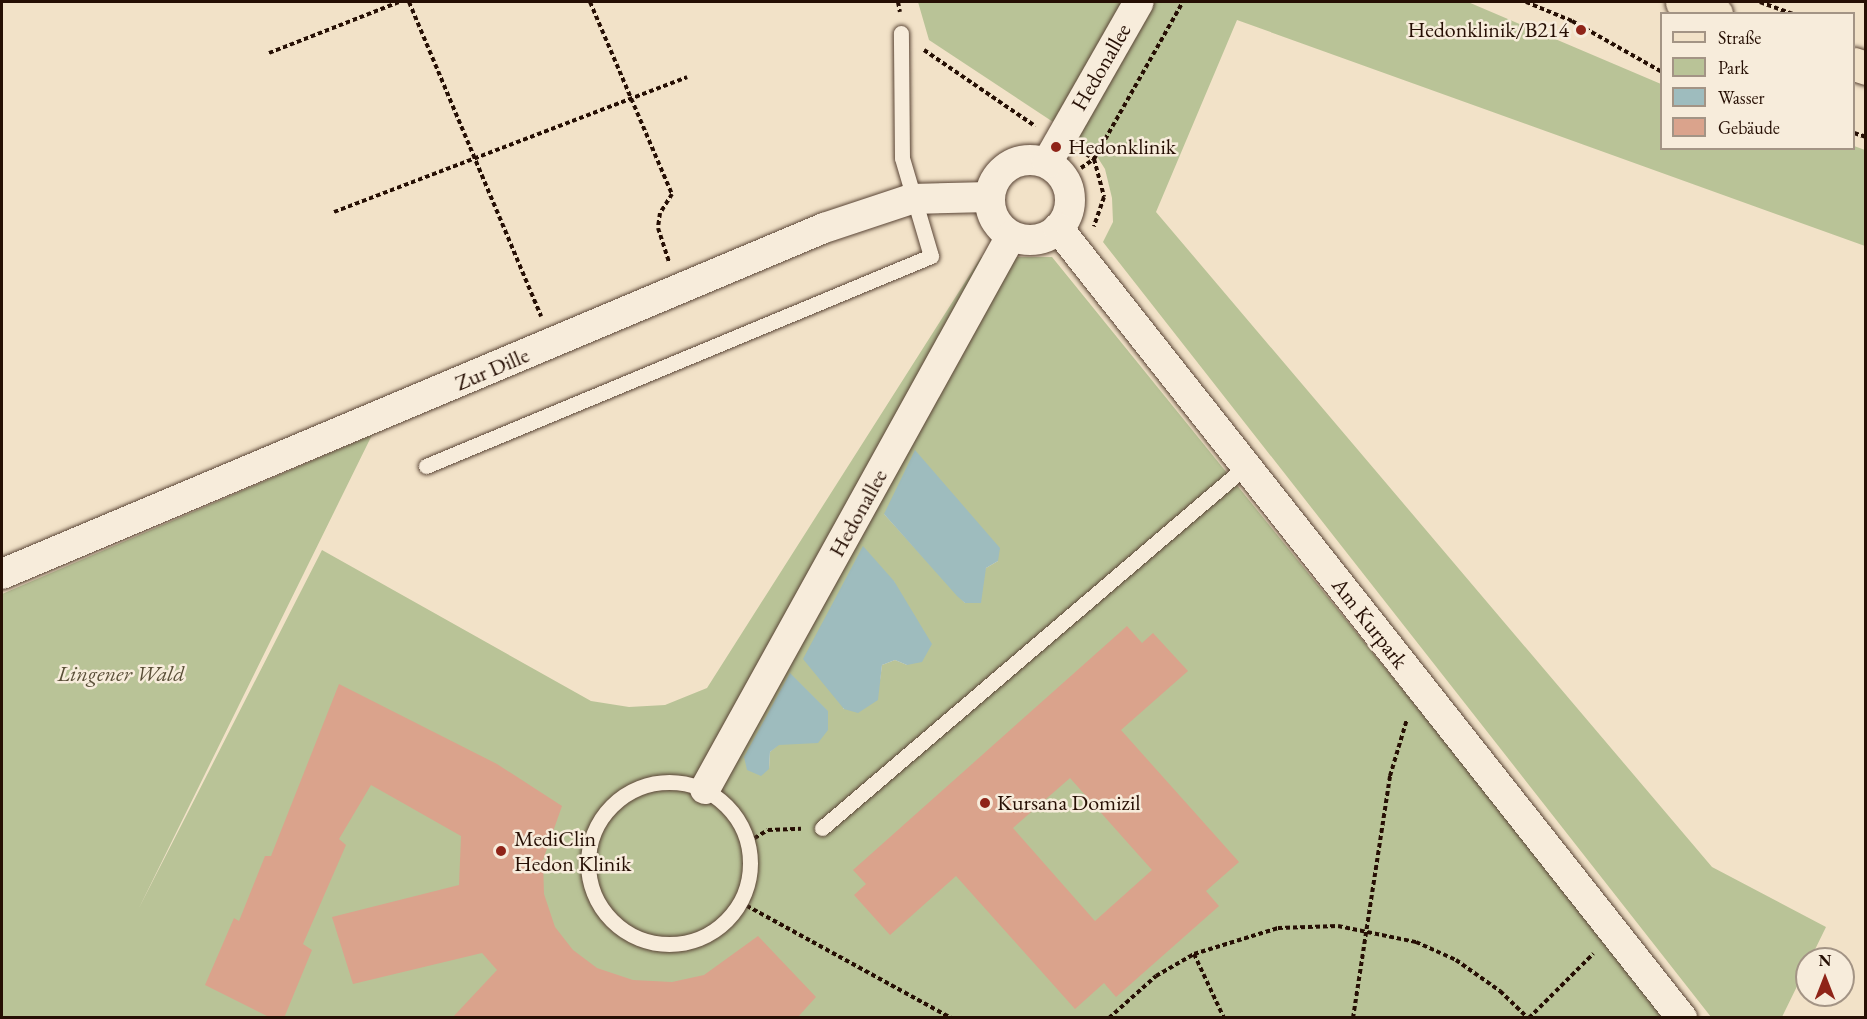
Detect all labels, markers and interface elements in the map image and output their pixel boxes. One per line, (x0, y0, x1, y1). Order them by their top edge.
legend (1660, 12, 1855, 150)
place label: Hedonklinik/B214 (1407, 17, 1569, 43)
street label: Hedonallee (1066, 19, 1136, 115)
marker: Hedonklinik/B214 (1574, 23, 1588, 37)
text: Straße (1718, 26, 1761, 49)
text: Park (1718, 56, 1749, 79)
text: Wasser (1718, 86, 1765, 109)
text: Gebäude (1718, 116, 1780, 139)
place label: Hedonklinik (1068, 134, 1176, 160)
marker: Hedonklinik (1049, 140, 1063, 154)
street label: Zur Dille (451, 342, 533, 396)
street label: Hedonallee (823, 465, 893, 561)
street label: Am Kurpark (1326, 572, 1414, 674)
park label: Lingener Wald (57, 661, 185, 687)
place label: Kursana Domizil (997, 790, 1141, 816)
marker: Kursana Domizil (978, 796, 992, 810)
place label: MediClin Hedon Klinik (514, 825, 631, 876)
marker: MediClin Hedon Klinik (492, 842, 510, 860)
north arrow (1795, 947, 1855, 1007)
text: N (1819, 950, 1831, 971)

